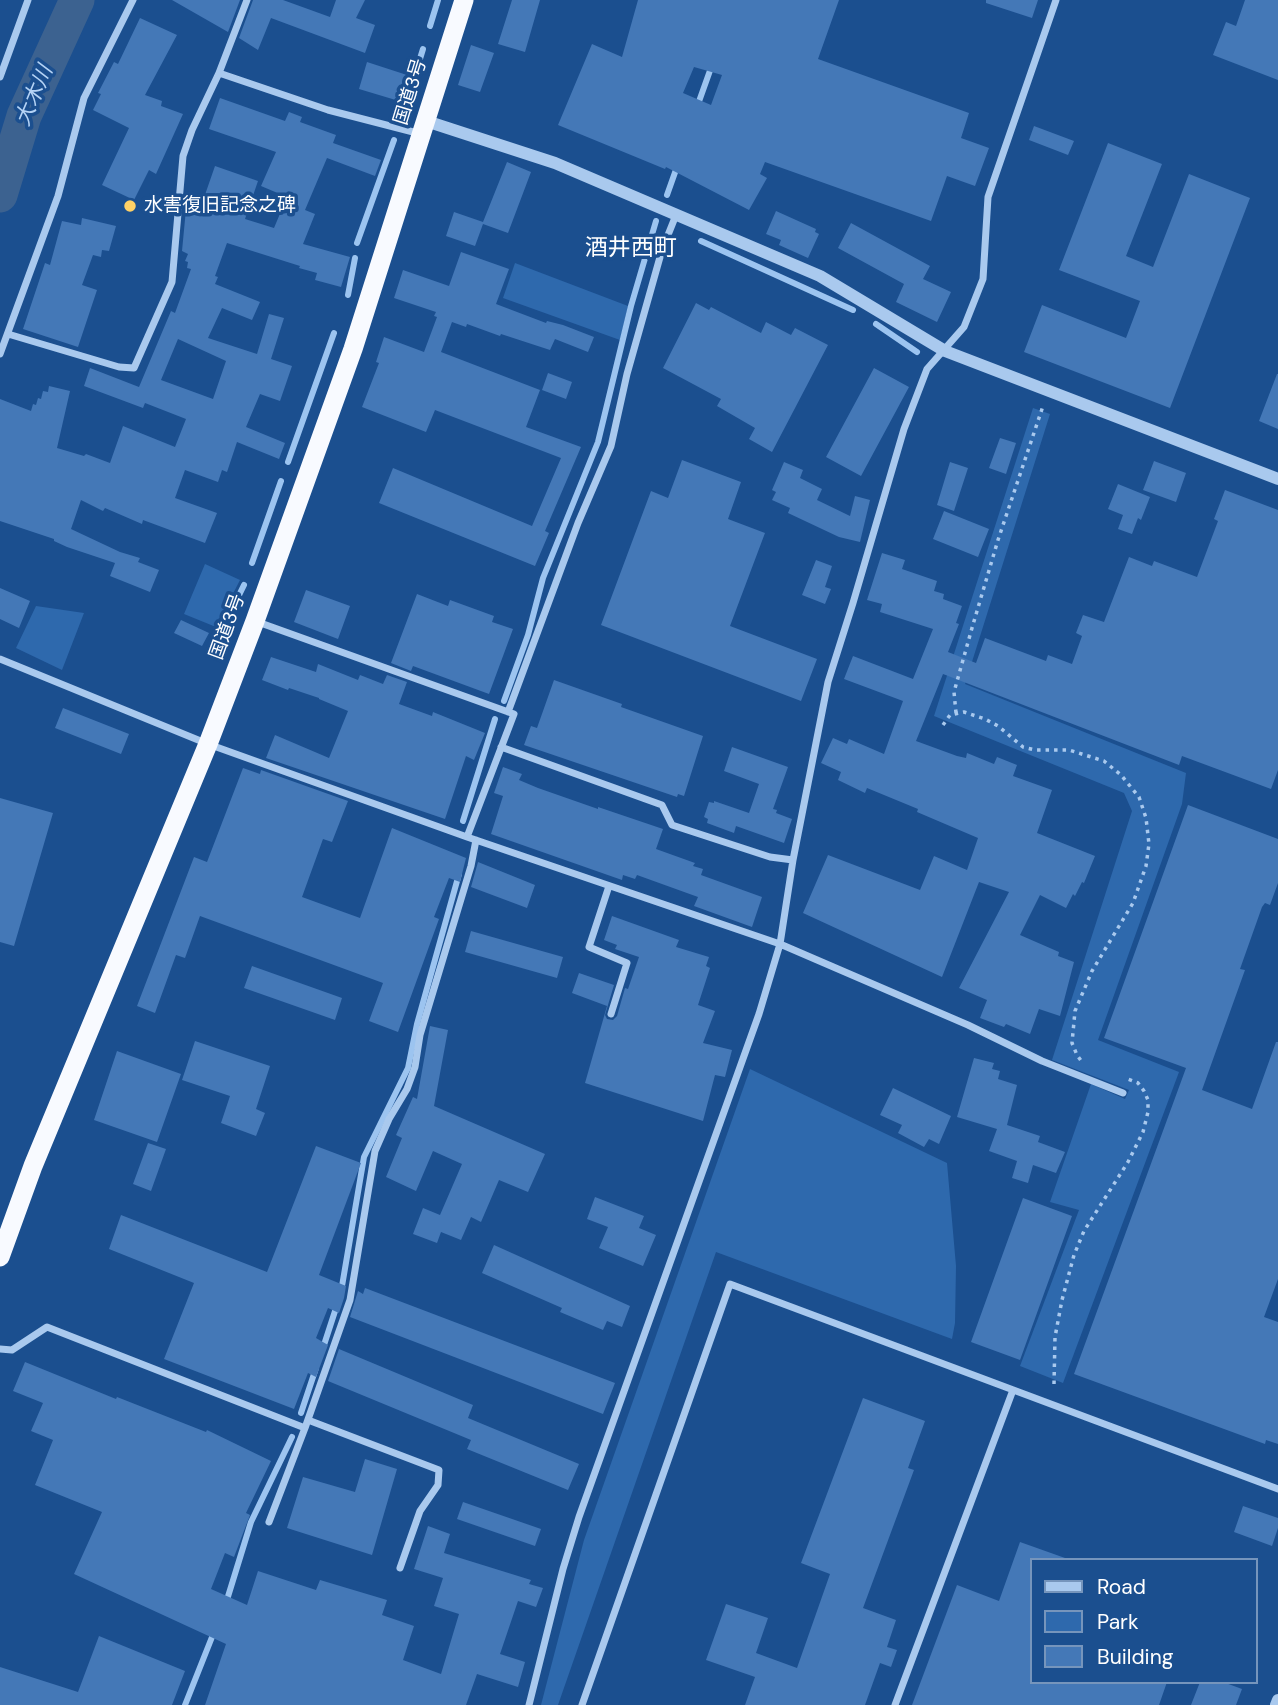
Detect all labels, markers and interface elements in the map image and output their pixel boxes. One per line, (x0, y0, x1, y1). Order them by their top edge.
street label: 国道3号 (390, 56, 432, 128)
water label: 大木川 (11, 62, 59, 130)
place label: 水害復旧記念之碑 (144, 195, 296, 217)
marker: 水害復旧記念之碑 (122, 198, 138, 214)
district label: 酒井西町 (585, 235, 677, 263)
street label: 国道3号 (206, 591, 250, 663)
legend (1030, 1558, 1257, 1684)
text: Road (1097, 1573, 1146, 1601)
text: Park (1097, 1608, 1138, 1636)
text: Building (1097, 1643, 1173, 1671)

